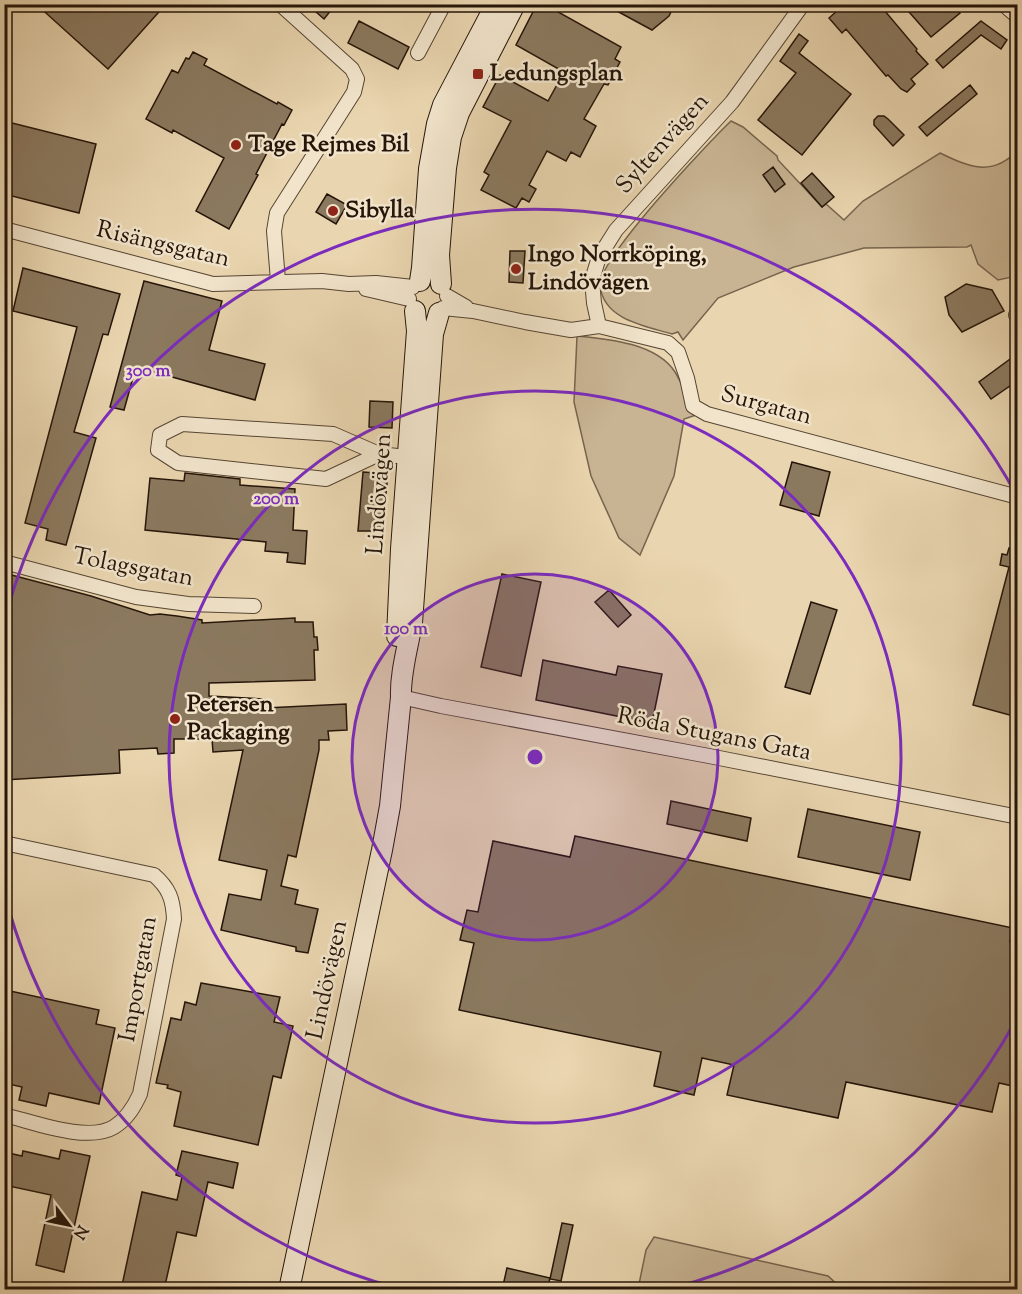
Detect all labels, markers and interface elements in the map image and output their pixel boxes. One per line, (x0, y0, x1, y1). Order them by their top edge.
place label: Ledungsplan (490, 57, 624, 91)
marker: Ledungsplan (471, 67, 485, 81)
street label: Syltenvägen (608, 86, 718, 202)
place label: Tage Rejmes Bil (248, 128, 410, 162)
marker: Tage Rejmes Bil (229, 138, 243, 152)
place label: Sibylla (345, 194, 416, 228)
marker: Sibylla (326, 204, 340, 218)
street label: Risängsgatan (93, 213, 233, 277)
place label: Ingo Norrköping, Lindövägen (528, 238, 707, 300)
marker: Ingo Norrköping, Lindövägen (509, 262, 523, 276)
text: 300 m (126, 359, 171, 385)
street label: Surgatan (717, 378, 815, 434)
street label: Lindövägen (359, 432, 401, 556)
text: 200 m (253, 487, 299, 513)
street label: Tolagsgatan (70, 540, 196, 596)
text: 100 m (384, 617, 428, 643)
place label: Petersen Packaging (187, 688, 290, 750)
street label: Röda Stugans Gata (614, 700, 814, 770)
marker: Petersen Packaging (168, 712, 182, 726)
centre of rings (525, 747, 545, 767)
street label: Importgatan (111, 913, 167, 1045)
street label: Lindövägen (299, 917, 357, 1043)
north arrow (39, 1195, 99, 1255)
text: N (66, 1220, 93, 1243)

